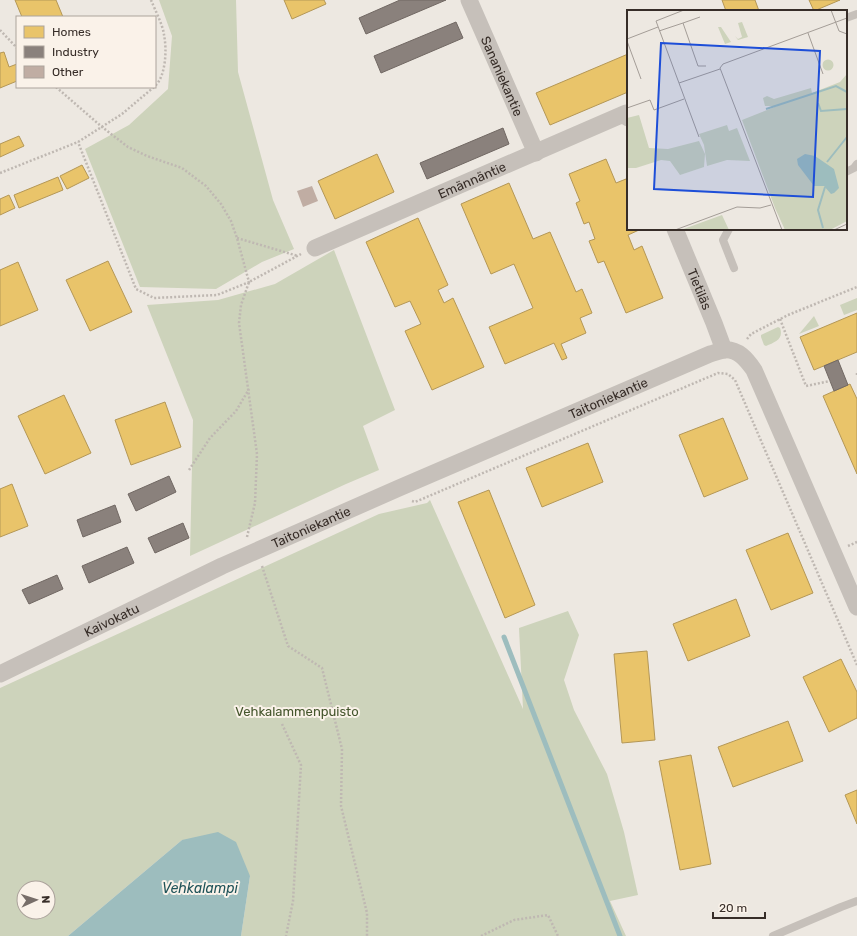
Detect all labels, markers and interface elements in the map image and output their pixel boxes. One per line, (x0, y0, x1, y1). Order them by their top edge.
inset map (627, 10, 847, 230)
legend (16, 16, 156, 88)
text: Homes (52, 25, 91, 39)
street label: Sananiekantie (478, 34, 526, 119)
text: Industry (52, 45, 99, 59)
text: Other (52, 65, 84, 79)
street label: Emännäntie (436, 159, 508, 202)
street label: Tietiläs (684, 266, 715, 312)
street label: Taitoniekantie (566, 375, 650, 422)
street label: Taitoniekantie (269, 503, 353, 551)
street label: Kaivokatu (82, 601, 142, 640)
park label: Vehkalammenpuisto (235, 704, 359, 719)
north arrow (16, 880, 56, 920)
water label: Vehkalampi (162, 880, 239, 897)
scale bar (713, 894, 765, 920)
text: N (39, 895, 52, 904)
text: 20 m (719, 901, 747, 915)

